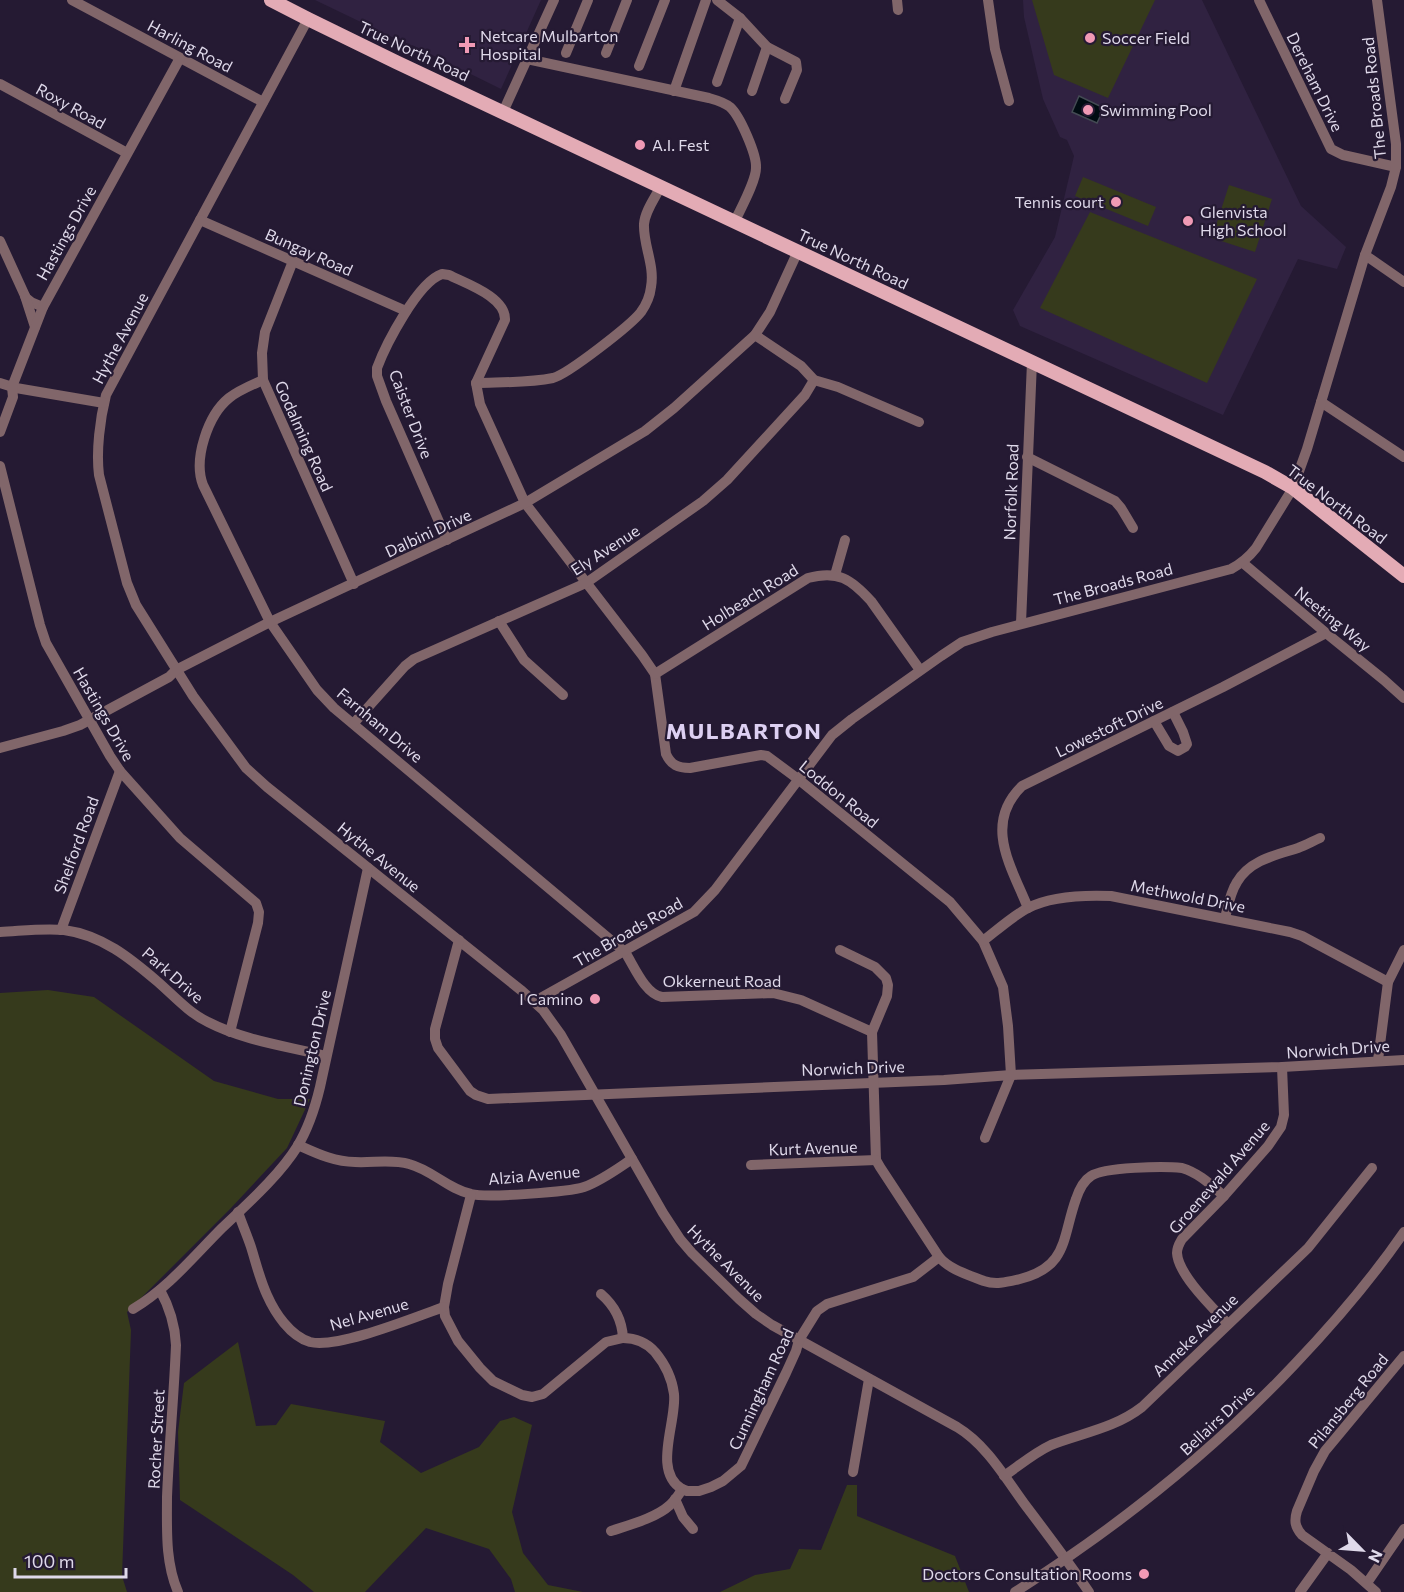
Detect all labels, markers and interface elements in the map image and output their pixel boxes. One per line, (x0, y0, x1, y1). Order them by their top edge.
street label: Harling Road (145, 15, 236, 76)
street label: True North Road (356, 17, 473, 84)
place label: Netcare Mulbarton Hospital (480, 26, 618, 63)
place label: Soccer Field (1102, 28, 1190, 47)
street label: Dereham Drive (1283, 29, 1348, 134)
marker: Soccer Field (1083, 31, 1097, 45)
marker: Netcare Mulbarton Hospital (458, 36, 476, 54)
street label: The Broads Road (1358, 36, 1389, 160)
street label: Roxy Road (33, 79, 109, 132)
place label: Swimming Pool (1100, 100, 1212, 119)
marker: Swimming Pool (1081, 103, 1095, 117)
place label: A.I. Fest (652, 135, 710, 154)
marker: A.I. Fest (633, 138, 647, 152)
street label: Hastings Drive (32, 182, 99, 283)
place label: Tennis court (1014, 192, 1104, 211)
marker: Tennis court (1109, 195, 1123, 209)
place label: Glenvista High School (1200, 202, 1287, 239)
marker: Glenvista High School (1181, 214, 1195, 228)
street label: Bungay Road (262, 224, 356, 279)
street label: True North Road (795, 225, 912, 292)
street label: Hythe Avenue (87, 289, 152, 387)
street label: Caister Drive (386, 367, 437, 461)
street label: Godalming Road (272, 377, 337, 494)
street label: Norfolk Road (999, 443, 1022, 541)
street label: True North Road (1284, 460, 1391, 547)
street label: Dalbini Drive (382, 504, 474, 561)
street label: Ely Avenue (567, 520, 643, 579)
street label: The Broads Road (1051, 559, 1174, 609)
street label: Holbeach Road (698, 560, 801, 634)
street label: Neeting Way (1291, 582, 1375, 655)
street label: Hastings Drive (70, 663, 139, 764)
street label: Farnham Drive (334, 683, 427, 766)
street label: Lowestoft Drive (1052, 692, 1166, 761)
district label: MULBARTON (666, 717, 822, 744)
street label: Loddon Road (796, 756, 883, 831)
street label: Shelford Road (49, 794, 102, 896)
street label: Hythe Avenue (334, 817, 424, 896)
street label: Methwold Drive (1129, 875, 1247, 916)
street label: The Broads Road (570, 893, 685, 970)
street label: Park Drive (139, 943, 208, 1006)
street label: Okkerneut Road (663, 971, 781, 990)
street label: Donington Drive (289, 988, 334, 1108)
place label: I Camino (519, 989, 583, 1008)
marker: I Camino (588, 992, 602, 1006)
street label: Norwich Drive (1286, 1035, 1390, 1062)
street label: Norwich Drive (801, 1056, 905, 1079)
street label: Groenewald Avenue (1164, 1116, 1273, 1237)
street label: Kurt Avenue (768, 1136, 858, 1159)
street label: Alzia Avenue (487, 1161, 581, 1188)
street label: Hythe Avenue (684, 1220, 769, 1305)
street label: Anneke Avenue (1148, 1289, 1241, 1380)
street label: Nel Avenue (327, 1293, 410, 1334)
street label: Cunningham Road (724, 1325, 797, 1453)
street label: Pilansberg Road (1304, 1349, 1392, 1452)
street label: Bellairs Drive (1176, 1380, 1258, 1459)
street label: Rocher Street (143, 1388, 168, 1489)
north arrow (1332, 1520, 1392, 1580)
scale bar (15, 1541, 126, 1579)
text: N (1365, 1547, 1387, 1566)
text: 100 m (24, 1550, 74, 1572)
place label: Doctors Consultation Rooms (922, 1564, 1132, 1583)
marker: Doctors Consultation Rooms (1137, 1567, 1151, 1581)

